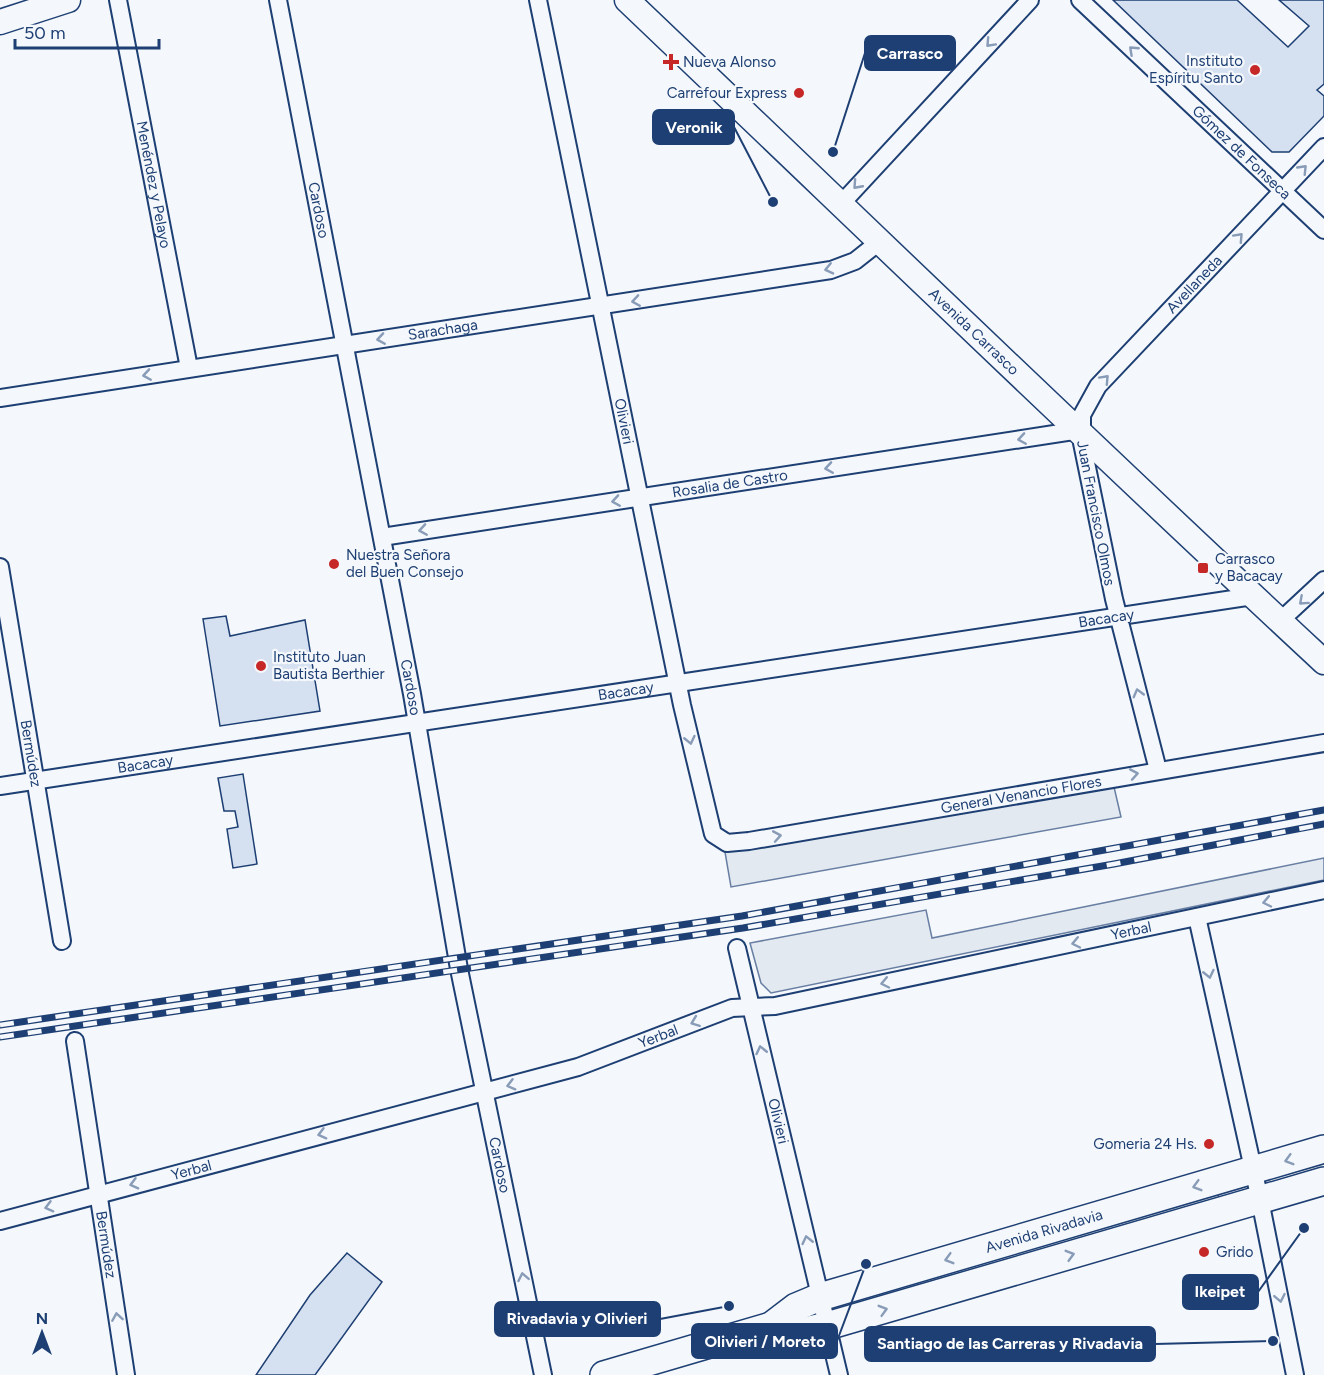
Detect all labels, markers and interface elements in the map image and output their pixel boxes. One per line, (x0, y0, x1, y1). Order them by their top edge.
scale bar (15, 12, 159, 50)
text: 50 m (24, 22, 66, 44)
callout: Carrasco (865, 36, 955, 70)
one-way arrow (986, 36, 997, 46)
text: Carrasco (877, 44, 943, 63)
one-way arrow (1129, 46, 1140, 57)
place label: Instituto Espíritu Santo (1149, 52, 1243, 87)
place label: Nueva Alonso (683, 53, 776, 71)
marker: Nueva Alonso (664, 55, 678, 69)
marker: Instituto Espíritu Santo (1248, 63, 1262, 77)
place label: Carrefour Express (667, 84, 787, 102)
marker: Carrefour Express (792, 86, 806, 100)
street label: Gómez de Fonseca (1188, 101, 1295, 203)
callout: Veronik (653, 110, 734, 144)
text: Veronik (665, 118, 723, 137)
street label: Menéndez y Pelayo (133, 119, 175, 250)
one-way arrow (1296, 165, 1307, 175)
one-way arrow (853, 179, 864, 189)
street label: Cardoso (304, 181, 333, 240)
one-way arrow (1231, 233, 1242, 244)
street label: Avellaneda (1163, 251, 1226, 317)
one-way arrow (824, 262, 834, 275)
street label: Avenida Carrasco (925, 284, 1023, 379)
one-way arrow (632, 295, 641, 307)
street label: Sarachaga (407, 316, 479, 344)
one-way arrow (377, 333, 386, 345)
one-way arrow (142, 368, 152, 381)
one-way arrow (1098, 375, 1109, 385)
street label: Olivieri (611, 397, 638, 446)
one-way arrow (1018, 432, 1027, 444)
street label: Juan Francisco Olmos (1073, 439, 1119, 587)
one-way arrow (825, 461, 835, 474)
street label: Rosalia de Castro (671, 466, 789, 501)
one-way arrow (611, 494, 620, 506)
one-way arrow (418, 524, 428, 536)
place label: Nuestra Señora del Buen Consejo (346, 546, 464, 581)
place label: Carrasco y Bacacay (1215, 550, 1283, 585)
marker: Nuestra Señora del Buen Consejo (327, 557, 341, 571)
marker: Carrasco y Bacacay (1196, 561, 1210, 575)
one-way arrow (1299, 594, 1309, 605)
street label: Bacacay (1077, 605, 1136, 631)
place label: Instituto Juan Bautista Berthier (273, 648, 385, 683)
street label: Cardoso (396, 658, 425, 717)
marker: Instituto Juan Bautista Berthier (254, 659, 268, 673)
street label: Bacacay (597, 678, 655, 704)
one-way arrow (1133, 688, 1145, 699)
street label: Bermúdez (16, 718, 45, 788)
one-way arrow (682, 734, 695, 744)
street label: Bacacay (116, 751, 175, 777)
one-way arrow (1129, 768, 1139, 781)
street label: General Venancio Flores (939, 772, 1103, 817)
one-way arrow (771, 830, 781, 843)
one-way arrow (1262, 895, 1272, 908)
street label: Yerbal (1109, 918, 1153, 944)
one-way arrow (1071, 935, 1081, 948)
one-way arrow (1202, 969, 1215, 979)
one-way arrow (881, 976, 891, 989)
one-way arrow (690, 1015, 701, 1028)
street label: Yerbal (636, 1021, 681, 1052)
one-way arrow (756, 1045, 769, 1055)
one-way arrow (506, 1077, 516, 1090)
street label: Olivieri (764, 1096, 793, 1146)
one-way arrow (317, 1127, 327, 1140)
street label: Cardoso (485, 1135, 514, 1195)
place label: Gomeria 24 Hs. (1093, 1135, 1197, 1153)
marker: Gomeria 24 Hs. (1202, 1137, 1216, 1151)
one-way arrow (1284, 1153, 1294, 1165)
street label: Yerbal (169, 1156, 214, 1184)
one-way arrow (129, 1177, 139, 1190)
one-way arrow (1192, 1179, 1202, 1192)
one-way arrow (44, 1200, 54, 1213)
street label: Avenida Rivadavia (983, 1205, 1105, 1257)
street label: Bermúdez (92, 1210, 120, 1280)
one-way arrow (801, 1235, 814, 1245)
place label: Grido (1216, 1243, 1254, 1261)
marker: Grido (1197, 1245, 1211, 1259)
one-way arrow (1064, 1250, 1075, 1262)
one-way arrow (944, 1252, 955, 1264)
one-way arrow (517, 1272, 530, 1282)
callout: Ikeipet (1183, 1275, 1258, 1309)
text: Ikeipet (1195, 1282, 1245, 1301)
one-way arrow (1273, 1293, 1286, 1303)
callout: Rivadavia y Olivieri (495, 1302, 660, 1336)
north arrow (12, 1303, 72, 1363)
one-way arrow (877, 1305, 888, 1317)
text: N (36, 1309, 48, 1328)
text: Rivadavia y Olivieri (507, 1309, 647, 1328)
one-way arrow (111, 1313, 124, 1323)
callout: Olivieri / Moreto (692, 1324, 837, 1358)
callout: Santiago de las Carreras y Rivadavia (865, 1327, 1155, 1361)
text: Olivieri / Moreto (705, 1332, 825, 1351)
text: Santiago de las Carreras y Rivadavia (877, 1334, 1143, 1353)

